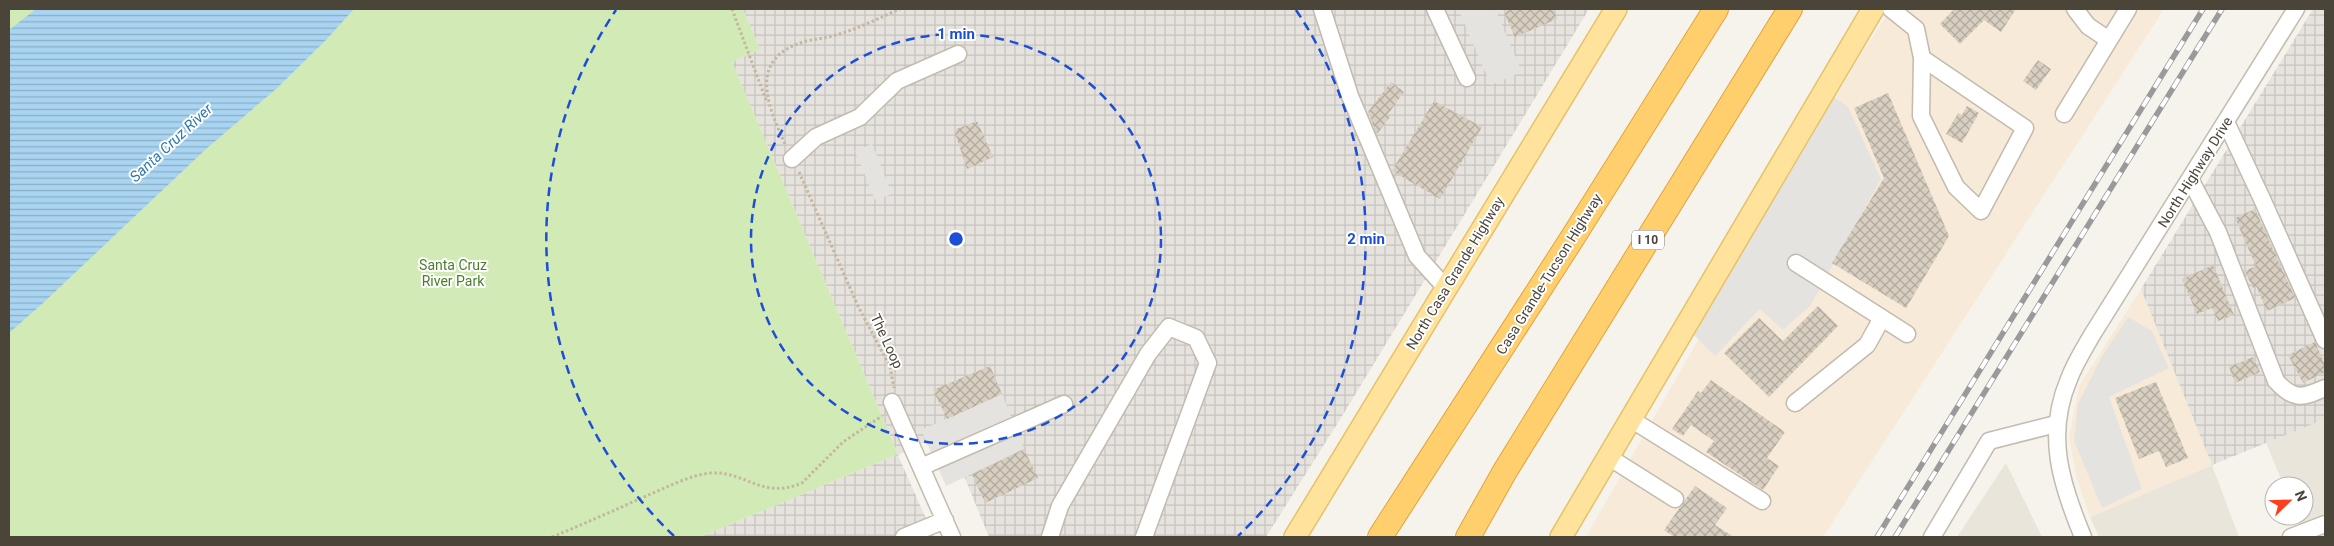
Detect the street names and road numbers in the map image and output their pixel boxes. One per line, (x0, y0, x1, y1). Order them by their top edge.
street label: North Highway Drive (2154, 114, 2236, 230)
street label: Casa Grande-Tucson Highway (1493, 190, 1605, 357)
street label: North Casa Grande Highway (1403, 193, 1507, 352)
road number: I 10 (1632, 230, 1664, 250)
street label: The Loop (867, 311, 907, 371)

